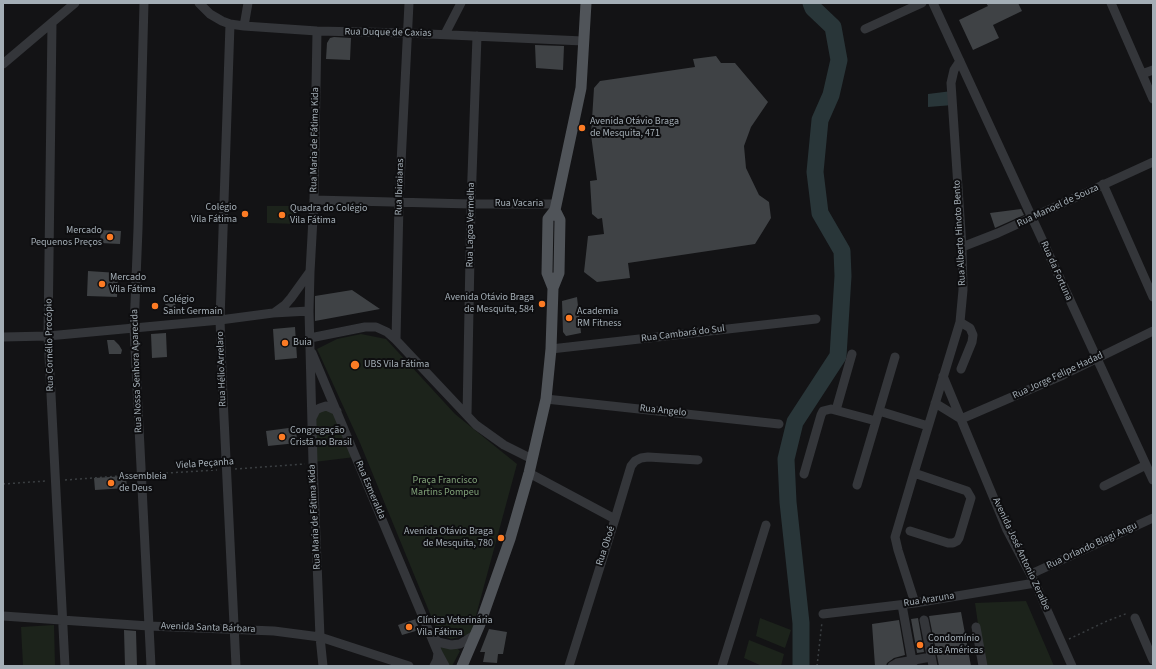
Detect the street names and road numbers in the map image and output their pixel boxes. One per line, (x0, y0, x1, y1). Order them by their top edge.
street label: Rua Duque de Caxias (344, 26, 432, 40)
street label: Rua Maria de Fátima Kida (308, 87, 322, 193)
street label: Rua Ibiraiaras (393, 158, 407, 216)
street label: Rua Alberto Hinoto Bento (951, 180, 969, 286)
street label: Rua Lagoa Vermelha (464, 182, 478, 268)
street label: Rua Manoel de Souza (1015, 182, 1101, 230)
street label: Rua Vacaria (495, 198, 543, 210)
street label: Rua da Fortuna (1038, 239, 1074, 303)
street label: Rua Cornélio Procópio (43, 298, 57, 392)
street label: Rua Nossa Senhora Aparecida (129, 309, 145, 433)
street label: Rua Cambará do Sul (640, 323, 726, 345)
street label: Rua Hélio Arrelaro (215, 331, 229, 407)
street label: Rua Jorge Felipe Hadad (1011, 350, 1105, 402)
street label: Rua Angelo (639, 403, 687, 419)
street label: Viela Peçanha (176, 456, 234, 472)
street label: Rua Esmeralda (352, 459, 388, 521)
street label: Rua Maria de Fátima Kida (306, 464, 324, 570)
street label: Avenida José Antonio Zeraibe (990, 496, 1052, 612)
street label: Rua Orlando Biagi Angu (1045, 520, 1139, 572)
street label: Rua Oboé (594, 525, 618, 567)
street label: Rua Araruna (903, 590, 955, 610)
street label: Avenida Santa Bárbara (161, 620, 255, 636)

